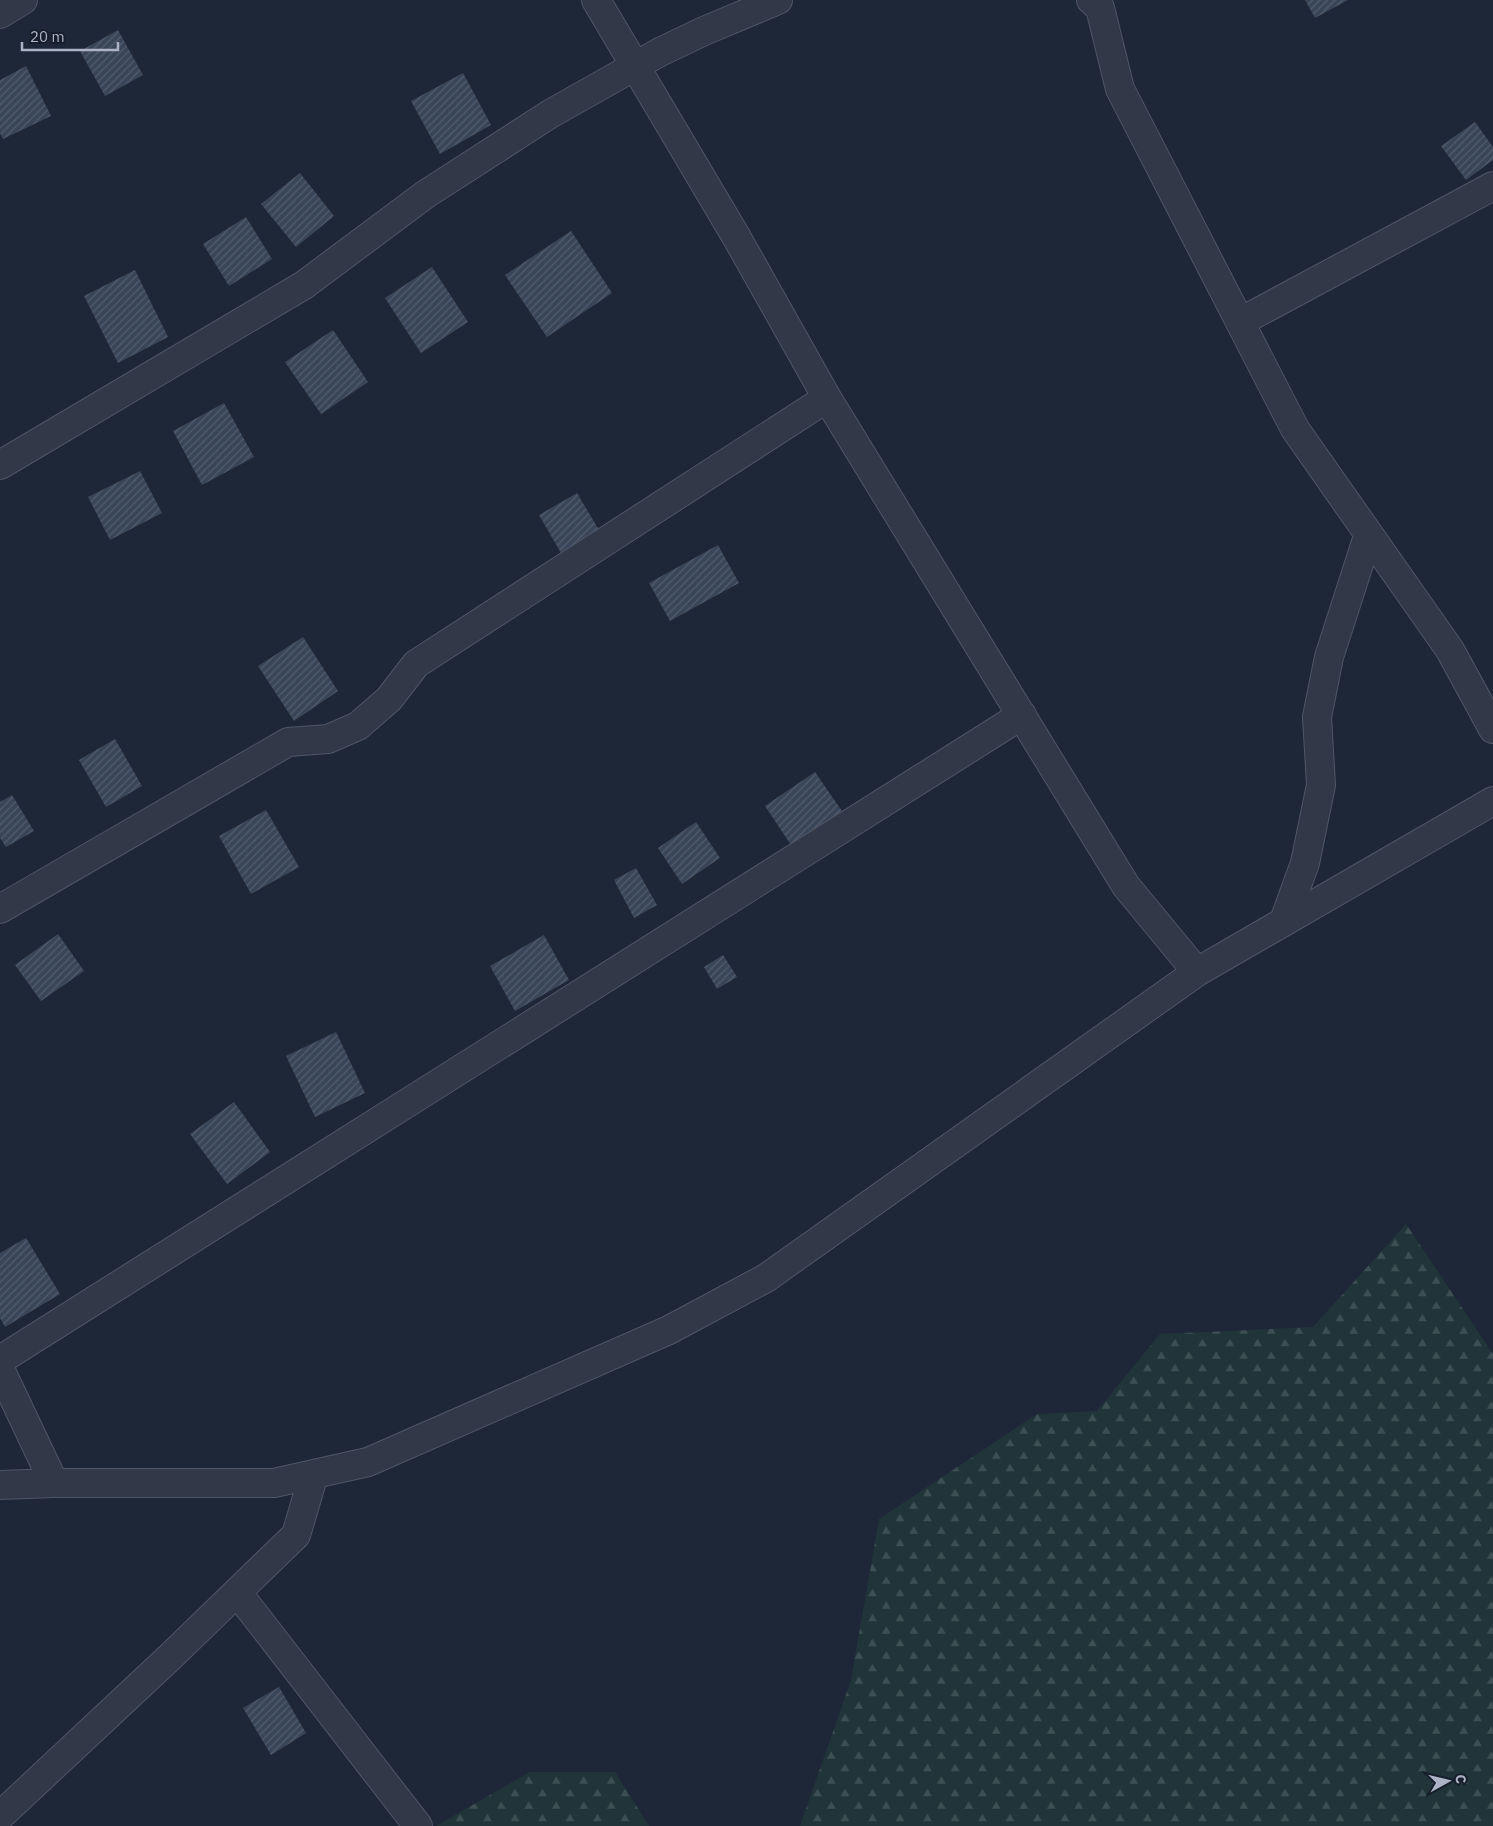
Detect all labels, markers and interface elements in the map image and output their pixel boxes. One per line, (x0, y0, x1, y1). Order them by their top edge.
scale bar (22, 20, 119, 52)
text: 20 m (30, 27, 65, 46)
north arrow (1423, 1756, 1473, 1806)
text: С (1451, 1773, 1470, 1785)

